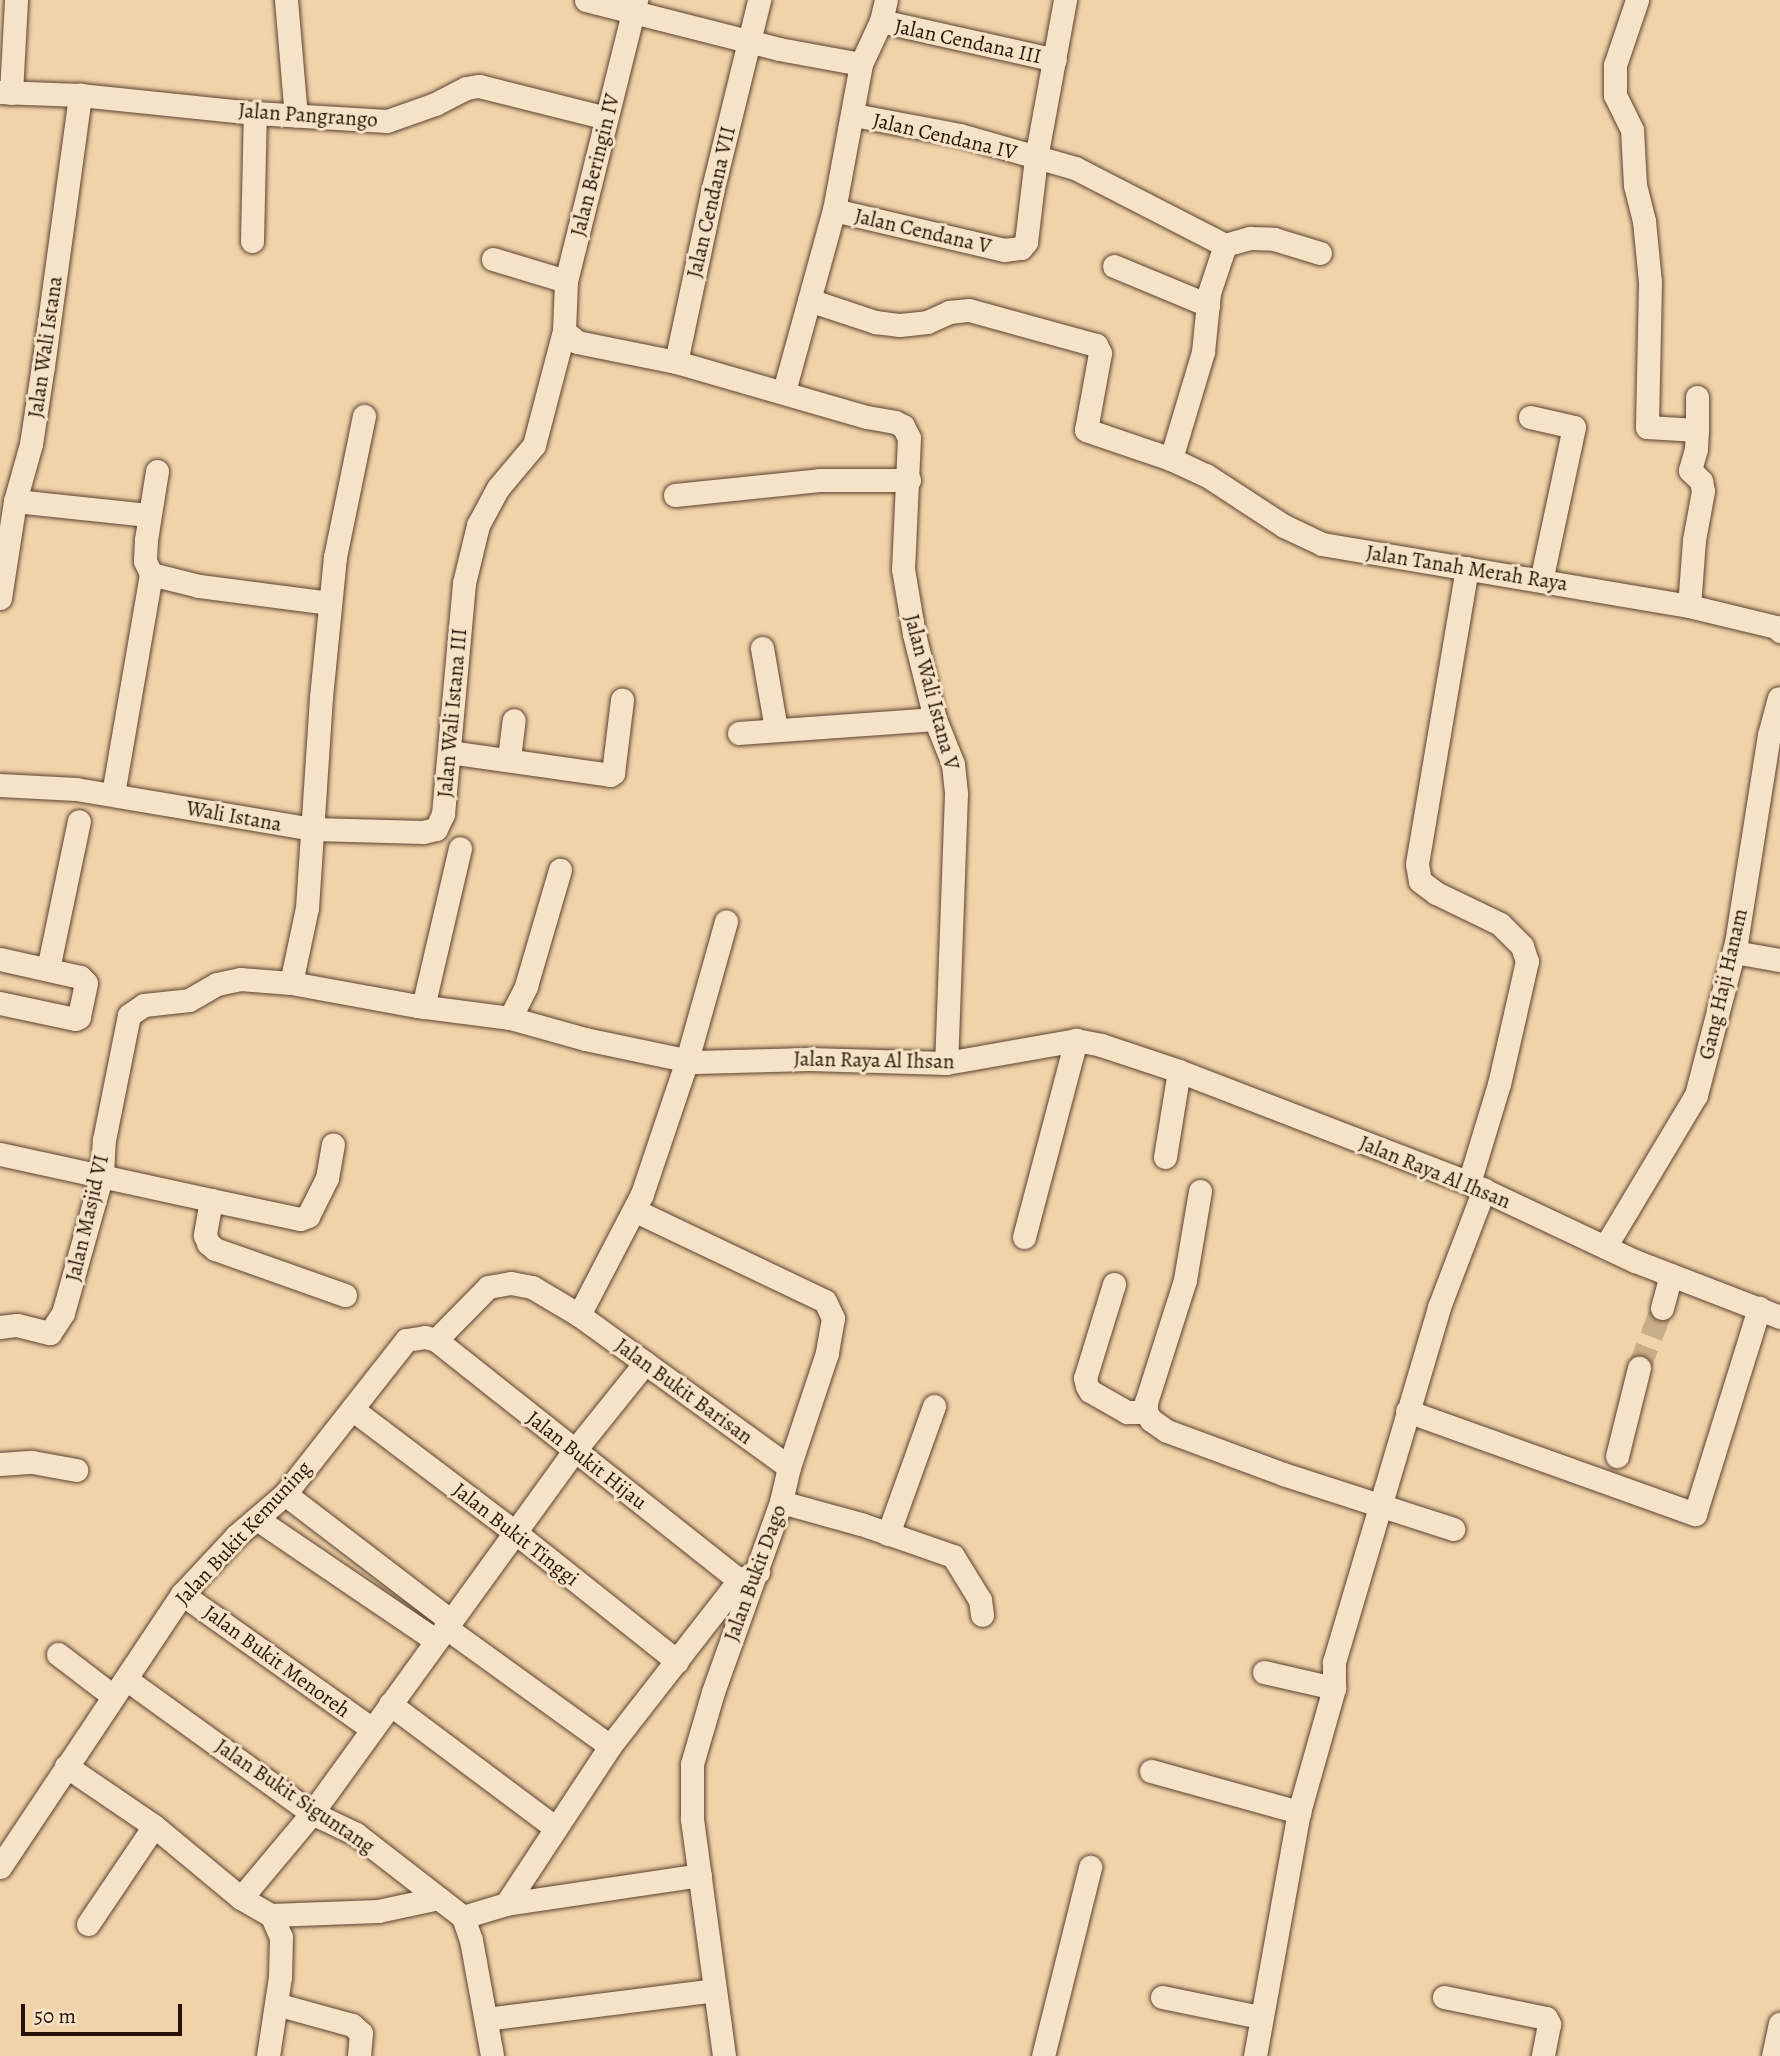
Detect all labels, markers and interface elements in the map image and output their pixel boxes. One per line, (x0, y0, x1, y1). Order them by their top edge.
street label: Jalan Cendana III (892, 13, 1044, 69)
street label: Jalan Beringin IV (565, 91, 625, 239)
street label: Jalan Pangrango (237, 98, 379, 132)
street label: Jalan Cendana IV (870, 107, 1020, 165)
street label: Jalan Cendana VII (681, 124, 741, 280)
street label: Jalan Cendana V (852, 203, 994, 259)
street label: Jalan Wali Istana (23, 274, 67, 420)
street label: Jalan Tanah Merah Raya (1364, 540, 1570, 596)
street label: Jalan Wali Istana V (899, 611, 965, 773)
street label: Jalan Wali Istana III (432, 627, 472, 799)
street label: Wali Istana (184, 795, 284, 837)
street label: Gang Haji Hanam (1693, 906, 1753, 1062)
street label: Jalan Raya Al Ihsan (793, 1046, 955, 1074)
street label: Jalan Raya Al Ihsan (1356, 1130, 1514, 1214)
street label: Jalan Masjid VI (60, 1152, 114, 1284)
street label: Jalan Bukit Barisan (610, 1333, 758, 1449)
street label: Jalan Bukit Hijau (522, 1405, 652, 1515)
street label: Jalan Bukit Kemuning (170, 1456, 316, 1610)
street label: Jalan Bukit Tinggi (448, 1477, 584, 1591)
street label: Jalan Bukit Dago (719, 1501, 791, 1645)
street label: Jalan Bukit Menoreh (199, 1599, 355, 1723)
street label: Jalan Bukit Siguntang (210, 1733, 380, 1859)
scale bar (24, 1990, 186, 2034)
text: 50 m (34, 2002, 76, 2030)

